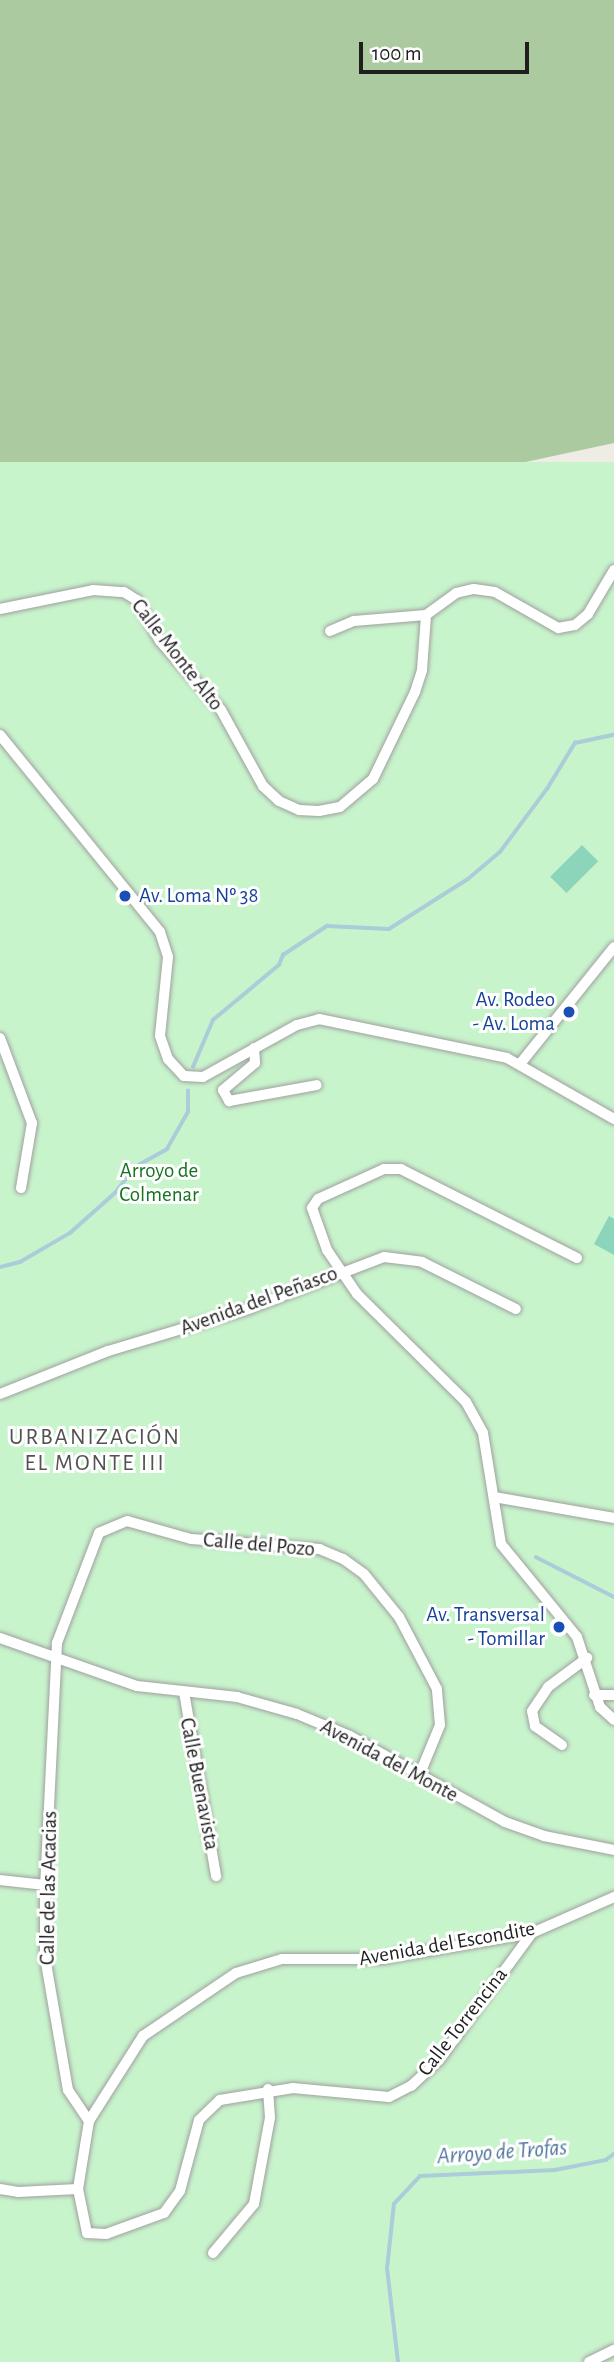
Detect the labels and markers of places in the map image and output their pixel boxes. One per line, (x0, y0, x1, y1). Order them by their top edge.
place label: Av. Loma Nº 38 (139, 883, 258, 909)
marker: Av. Loma Nº 38 (117, 888, 133, 904)
place label: Av. Rodeo - Av. Loma (473, 987, 555, 1037)
marker: Av. Rodeo - Av. Loma (561, 1004, 577, 1020)
place label: Av. Transversal - Tomillar (426, 1602, 545, 1652)
marker: Av. Transversal - Tomillar (551, 1619, 567, 1635)

